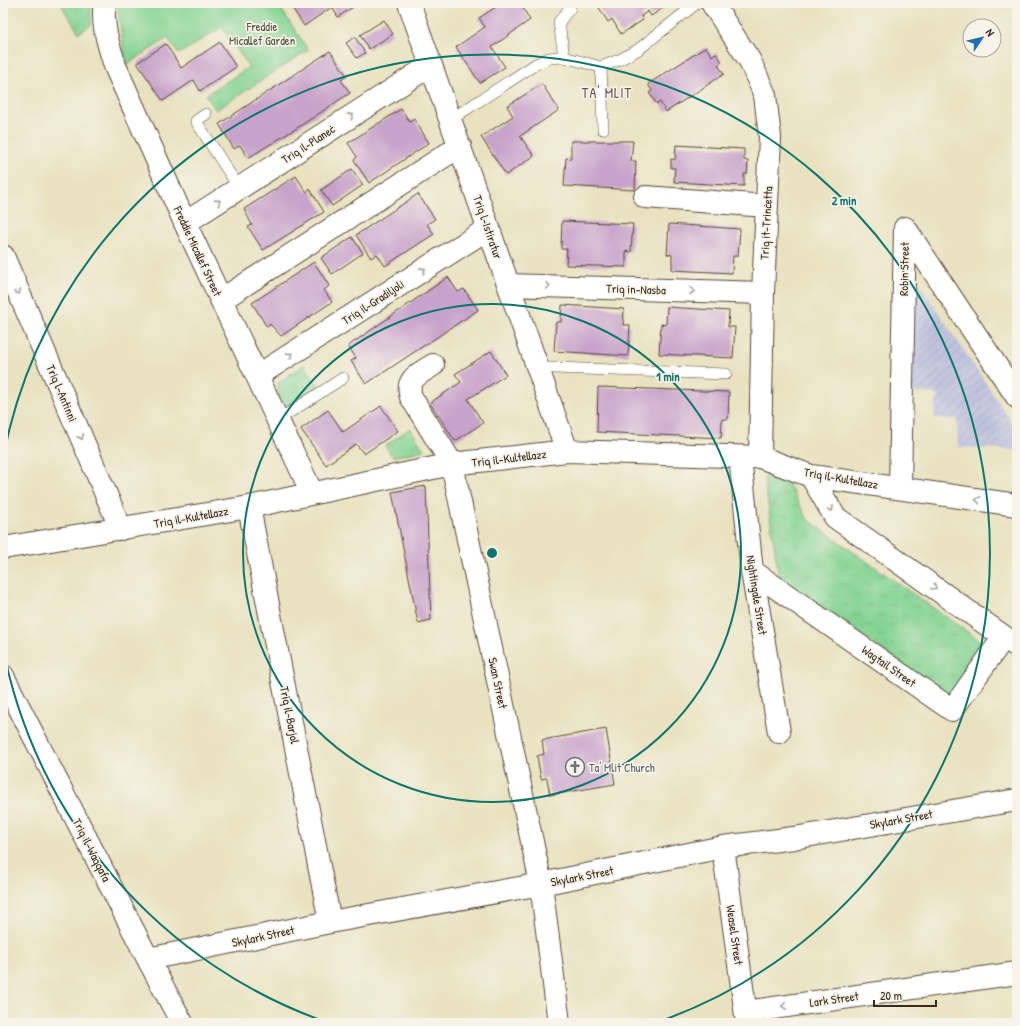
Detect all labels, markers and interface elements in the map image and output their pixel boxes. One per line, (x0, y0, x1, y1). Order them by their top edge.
park label: Freddie Micallef Garden (229, 18, 295, 49)
north arrow (962, 18, 1002, 58)
text: N (983, 26, 998, 39)
district label: TA' MLIT (582, 83, 632, 102)
one-way arrow (347, 114, 354, 121)
street label: Triq il-Planeċ (278, 120, 338, 168)
street label: Triq it-Trinċetta (756, 185, 776, 260)
text: 2 min (832, 192, 857, 209)
street label: Triq l-Istiratur (469, 193, 507, 262)
one-way arrow (214, 199, 221, 207)
street label: Freddie Micallef Street (169, 202, 227, 300)
street label: Robin Street (895, 241, 913, 296)
one-way arrow (419, 267, 426, 275)
street label: Triq il-Gradiljoli (339, 275, 407, 329)
street label: Triq in-Nasba (606, 279, 666, 299)
one-way arrow (545, 282, 551, 290)
one-way arrow (689, 287, 695, 295)
one-way arrow (14, 288, 22, 295)
one-way arrow (286, 352, 293, 360)
street label: Triq l-Antinni (42, 362, 82, 424)
text: 1 min (656, 368, 680, 385)
one-way arrow (76, 432, 84, 440)
street label: Triq il-Kultellazz (471, 445, 547, 471)
street label: Triq il-Kultellazz (802, 463, 880, 493)
one-way arrow (975, 496, 981, 505)
street label: Triq il-Kultellazz (152, 502, 230, 532)
one-way arrow (826, 505, 833, 513)
centre of rings (485, 546, 499, 560)
street label: Nightingale Street (742, 554, 772, 637)
one-way arrow (930, 582, 937, 590)
street label: Wagtail Street (858, 641, 920, 691)
street label: Swan Street (484, 656, 512, 711)
street label: Triq il-Barjol (276, 685, 304, 746)
church icon: Ta' Mlit Church (564, 756, 586, 778)
place label: Ta' Mlit Church (589, 759, 655, 776)
street label: Skylark Street (868, 805, 935, 833)
street label: Triq il-Waqqafa (69, 815, 115, 885)
street label: Skylark Street (549, 861, 616, 890)
street label: Weasel Street (722, 904, 748, 967)
street label: Skylark Street (230, 921, 297, 951)
scale bar (874, 982, 936, 1008)
street label: Lark Street (808, 987, 861, 1011)
text: 20 m (880, 987, 902, 1004)
one-way arrow (781, 1001, 787, 1010)

